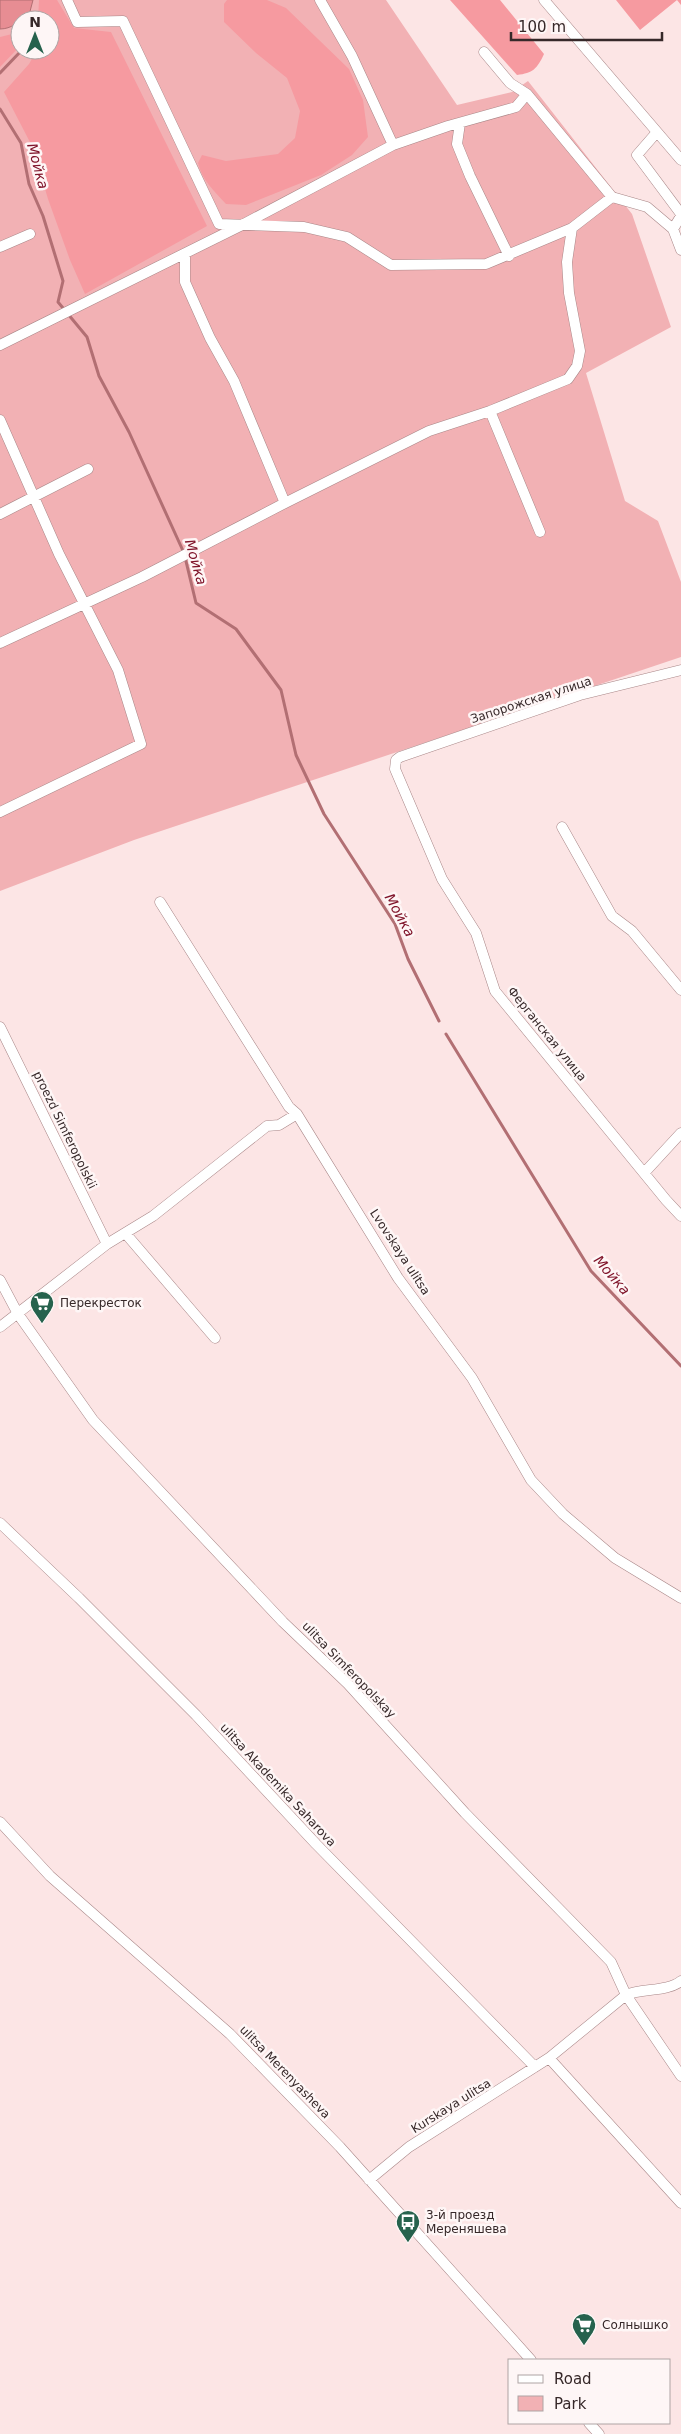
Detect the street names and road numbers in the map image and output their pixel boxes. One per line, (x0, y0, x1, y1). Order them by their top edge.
street label: Запорожская улица (469, 674, 593, 726)
street label: Ферганская улица (505, 984, 589, 1084)
street label: proezd Simferopolskii (30, 1069, 100, 1191)
street label: Lvovskaya ulitsa (367, 1206, 433, 1298)
street label: ulitsa Simferopolskay (299, 1619, 399, 1721)
street label: ulitsa Akademika Saharova (217, 1721, 339, 1849)
street label: ulitsa Merenyasheva (237, 2023, 333, 2121)
street label: Kurskaya ulitsa (409, 2076, 493, 2136)

